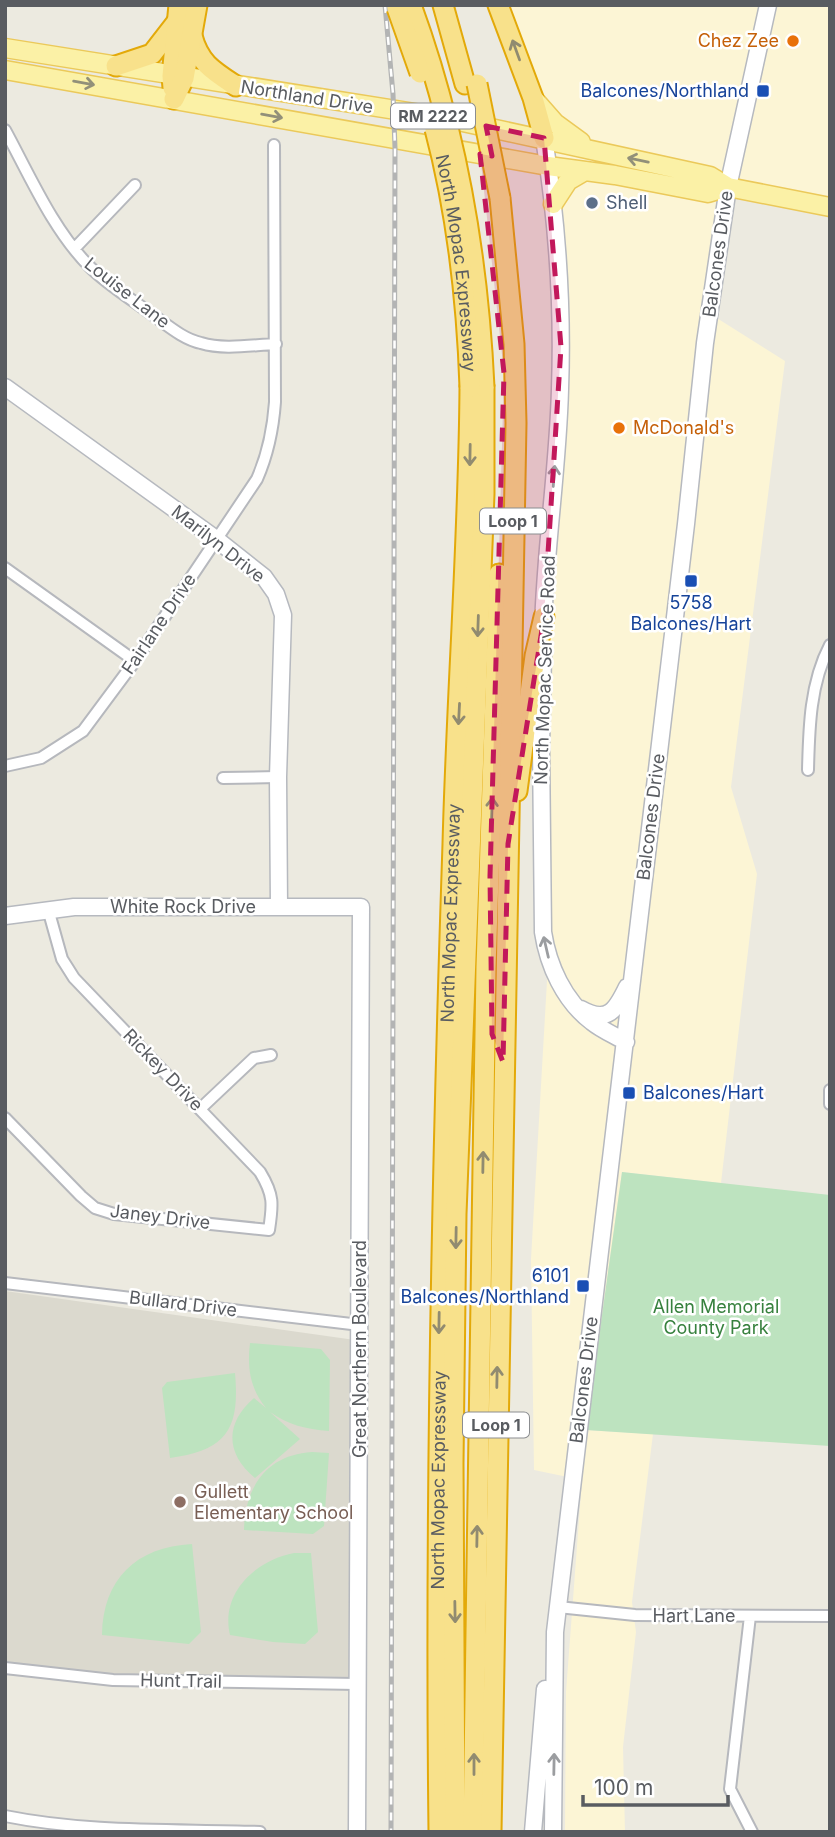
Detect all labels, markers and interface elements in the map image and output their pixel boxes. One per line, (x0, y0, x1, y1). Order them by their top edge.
place label: Chez Zee (698, 30, 779, 51)
marker: Chez Zee (785, 33, 801, 49)
one-way arrow (509, 39, 521, 61)
street label: Northland Drive (239, 76, 375, 117)
one-way arrow (72, 77, 95, 90)
place label: Balcones/Northland (580, 80, 749, 101)
marker: Balcones/Northland (755, 83, 771, 99)
road number: RM 2222 (391, 104, 475, 128)
one-way arrow (261, 110, 283, 123)
street label: North Mopac Expressway (432, 152, 480, 372)
one-way arrow (627, 153, 650, 167)
street label: Balcones Drive (698, 189, 737, 319)
place label: Shell (606, 192, 647, 213)
marker: Shell (584, 195, 600, 211)
street label: Louise Lane (80, 253, 174, 332)
place label: McDonald's (633, 417, 734, 438)
marker: McDonald's (611, 420, 627, 436)
one-way arrow (463, 443, 476, 466)
one-way arrow (548, 465, 561, 487)
street label: Marilyn Drive (167, 501, 269, 587)
road number: Loop 1 (480, 508, 546, 534)
street label: North Mopac Service Road (530, 555, 559, 785)
street label: Fairlane Drive (117, 569, 200, 678)
marker: 5758 Balcones/Hart (683, 573, 699, 589)
place label: 5758 Balcones/Hart (631, 592, 752, 634)
one-way arrow (471, 615, 484, 638)
one-way arrow (452, 702, 465, 725)
street label: Balcones Drive (632, 752, 669, 882)
one-way arrow (485, 797, 498, 820)
street label: North Mopac Expressway (436, 803, 464, 1023)
street label: White Rock Drive (110, 896, 256, 917)
one-way arrow (539, 936, 553, 959)
street label: Rickey Drive (119, 1024, 208, 1115)
place label: Balcones/Hart (643, 1082, 764, 1103)
marker: Balcones/Hart (621, 1085, 637, 1101)
one-way arrow (477, 1150, 490, 1173)
street label: Janey Drive (109, 1200, 211, 1233)
one-way arrow (449, 1226, 463, 1249)
street label: Great Northern Boulevard (349, 1240, 370, 1458)
place label: 6101 Balcones/Northland (400, 1265, 569, 1307)
marker: 6101 Balcones/Northland (575, 1278, 591, 1294)
street label: Bullard Drive (128, 1286, 238, 1321)
park label: Allen Memorial County Park (653, 1296, 779, 1338)
one-way arrow (432, 1311, 446, 1334)
street label: Balcones Drive (565, 1315, 602, 1445)
one-way arrow (490, 1365, 504, 1388)
street label: North Mopac Expressway (427, 1370, 450, 1590)
road number: Loop 1 (463, 1413, 529, 1438)
place label: Gullett Elementary School (194, 1481, 353, 1523)
marker: Gullett Elementary School (172, 1494, 188, 1510)
one-way arrow (470, 1525, 484, 1548)
one-way arrow (448, 1600, 461, 1623)
street label: Hart Lane (653, 1605, 735, 1626)
street label: Hunt Trail (140, 1669, 222, 1692)
one-way arrow (467, 1752, 481, 1775)
one-way arrow (547, 1752, 560, 1775)
scale bar (583, 1764, 728, 1808)
text: 100 m (594, 1775, 653, 1800)

